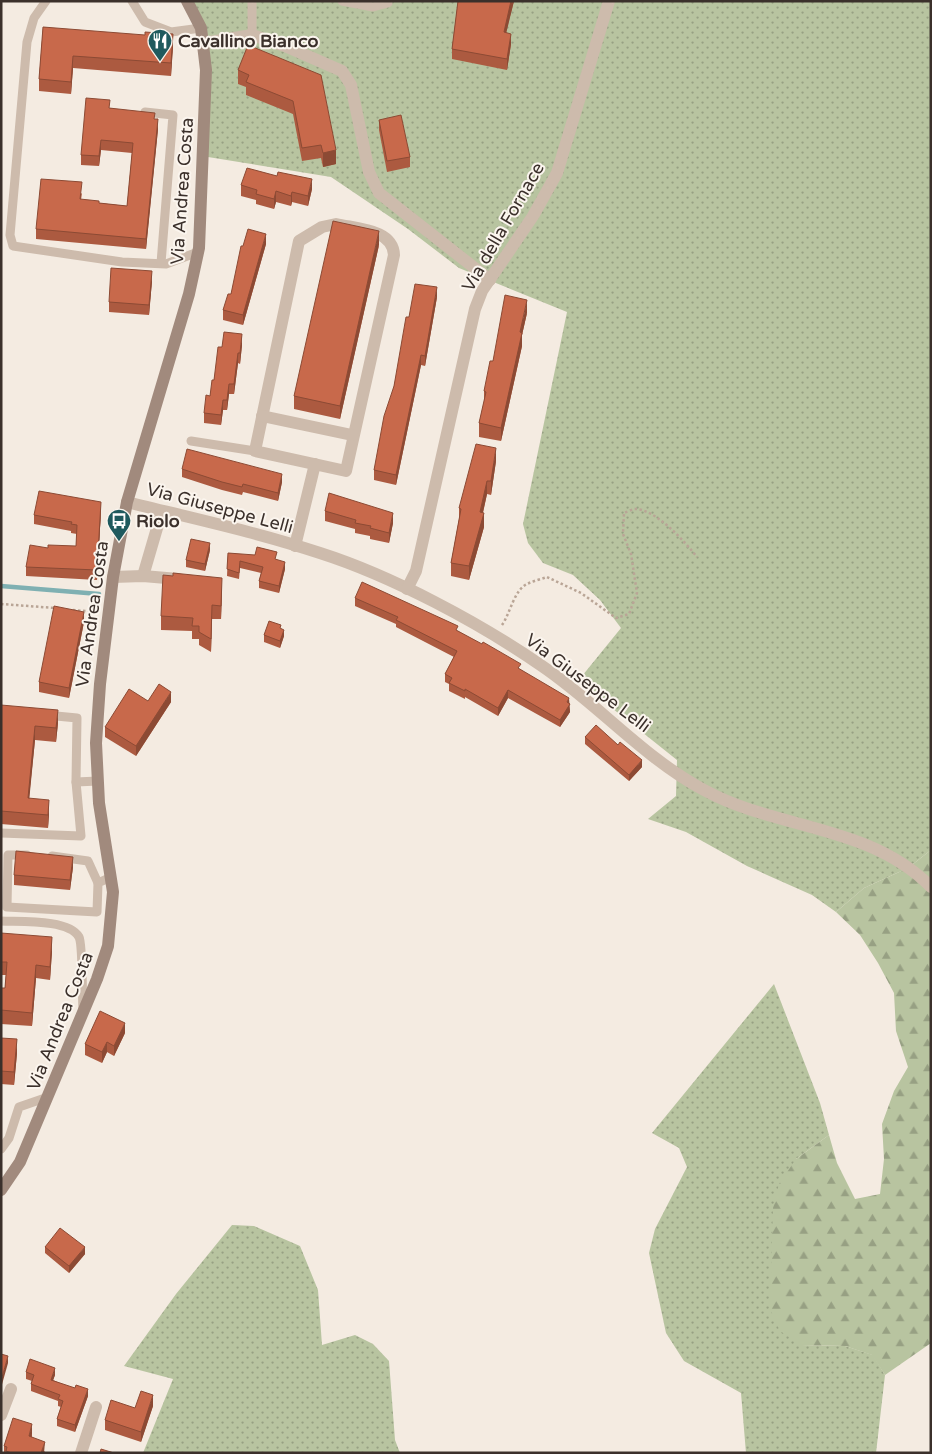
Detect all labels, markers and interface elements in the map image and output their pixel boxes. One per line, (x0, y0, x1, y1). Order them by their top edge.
restaurant icon: Cavallino Bianco (147, 28, 173, 62)
place label: Cavallino Bianco (178, 30, 318, 52)
street label: Via Andrea Costa (166, 117, 198, 265)
street label: Via della Fornace (457, 158, 549, 296)
street label: Via Giuseppe Lelli (144, 478, 296, 538)
bus stop icon: Riolo (106, 508, 132, 542)
place label: Riolo (136, 510, 180, 532)
street label: Via Andrea Costa (71, 539, 113, 689)
street label: Via Giuseppe Lelli (521, 629, 655, 737)
street label: Via Andrea Costa (22, 948, 98, 1094)

